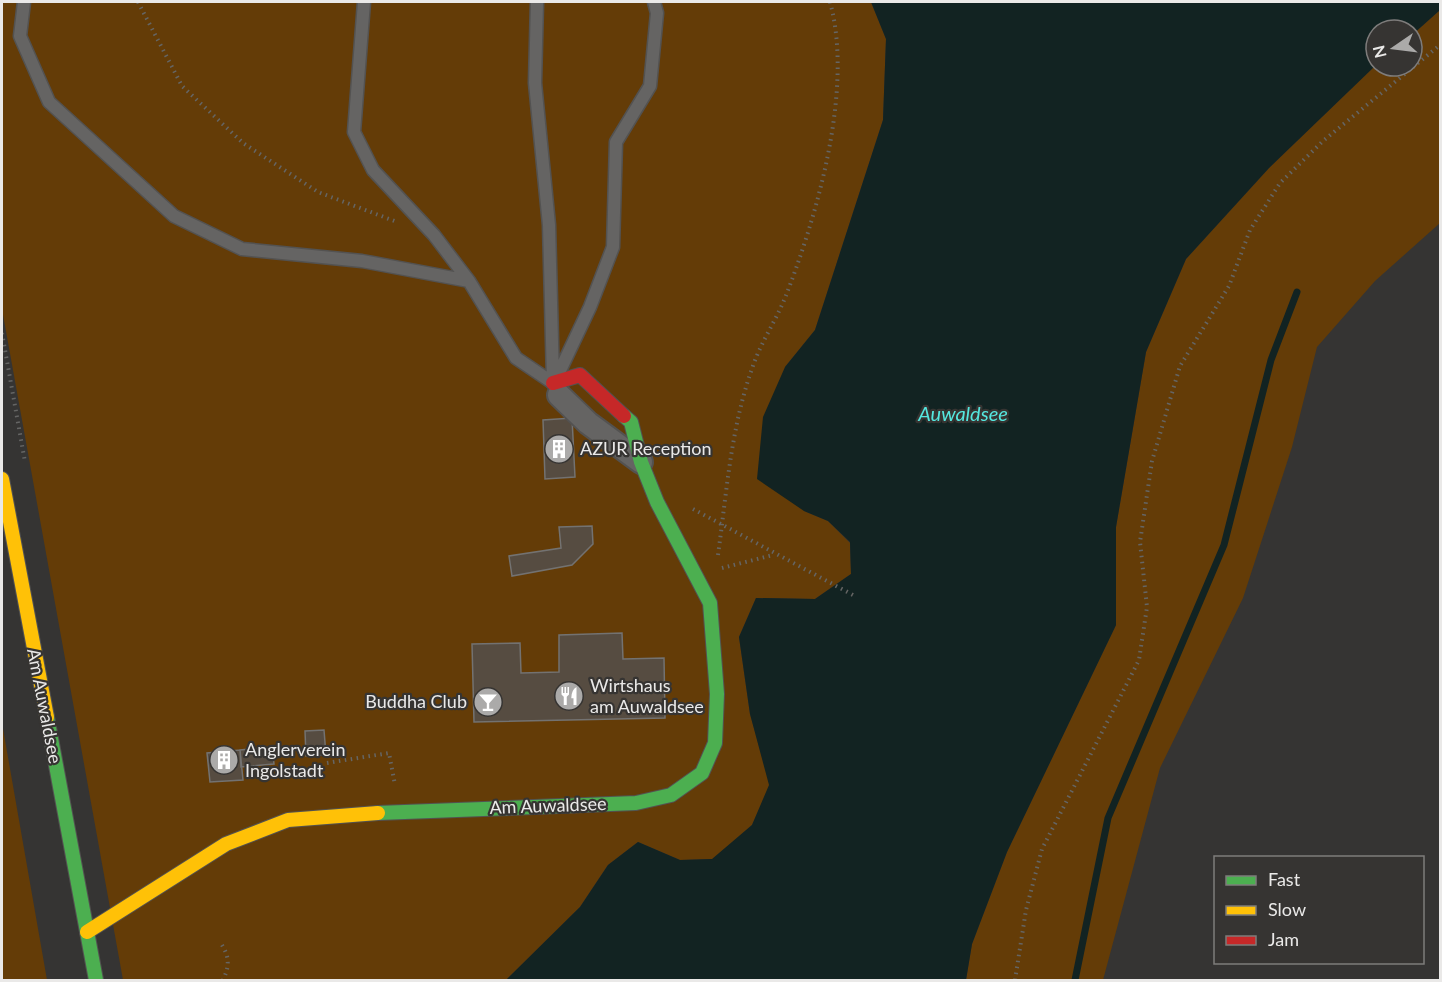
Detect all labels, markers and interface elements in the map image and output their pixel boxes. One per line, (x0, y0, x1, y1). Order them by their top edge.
north arrow (1364, 18, 1424, 78)
text: N (1368, 43, 1390, 60)
water label: Auwaldsee (917, 401, 1008, 425)
building icon: AZUR Reception (543, 433, 575, 465)
place label: AZUR Reception (580, 437, 712, 459)
street label: Am Auwaldsee (23, 646, 67, 765)
place label: Wirtshaus am Auwaldsee (590, 674, 704, 717)
restaurant icon: Wirtshaus am Auwaldsee (553, 680, 585, 712)
bar icon: Buddha Club (472, 686, 504, 718)
place label: Buddha Club (365, 690, 467, 712)
place label: Anglerverein Ingolstadt (245, 738, 345, 781)
building icon: Anglerverein Ingolstadt (208, 744, 240, 776)
street label: Am Auwaldsee (489, 792, 607, 818)
legend (1214, 856, 1424, 964)
text: Fast (1268, 868, 1301, 890)
text: Slow (1268, 898, 1306, 920)
text: Jam (1268, 928, 1299, 950)

